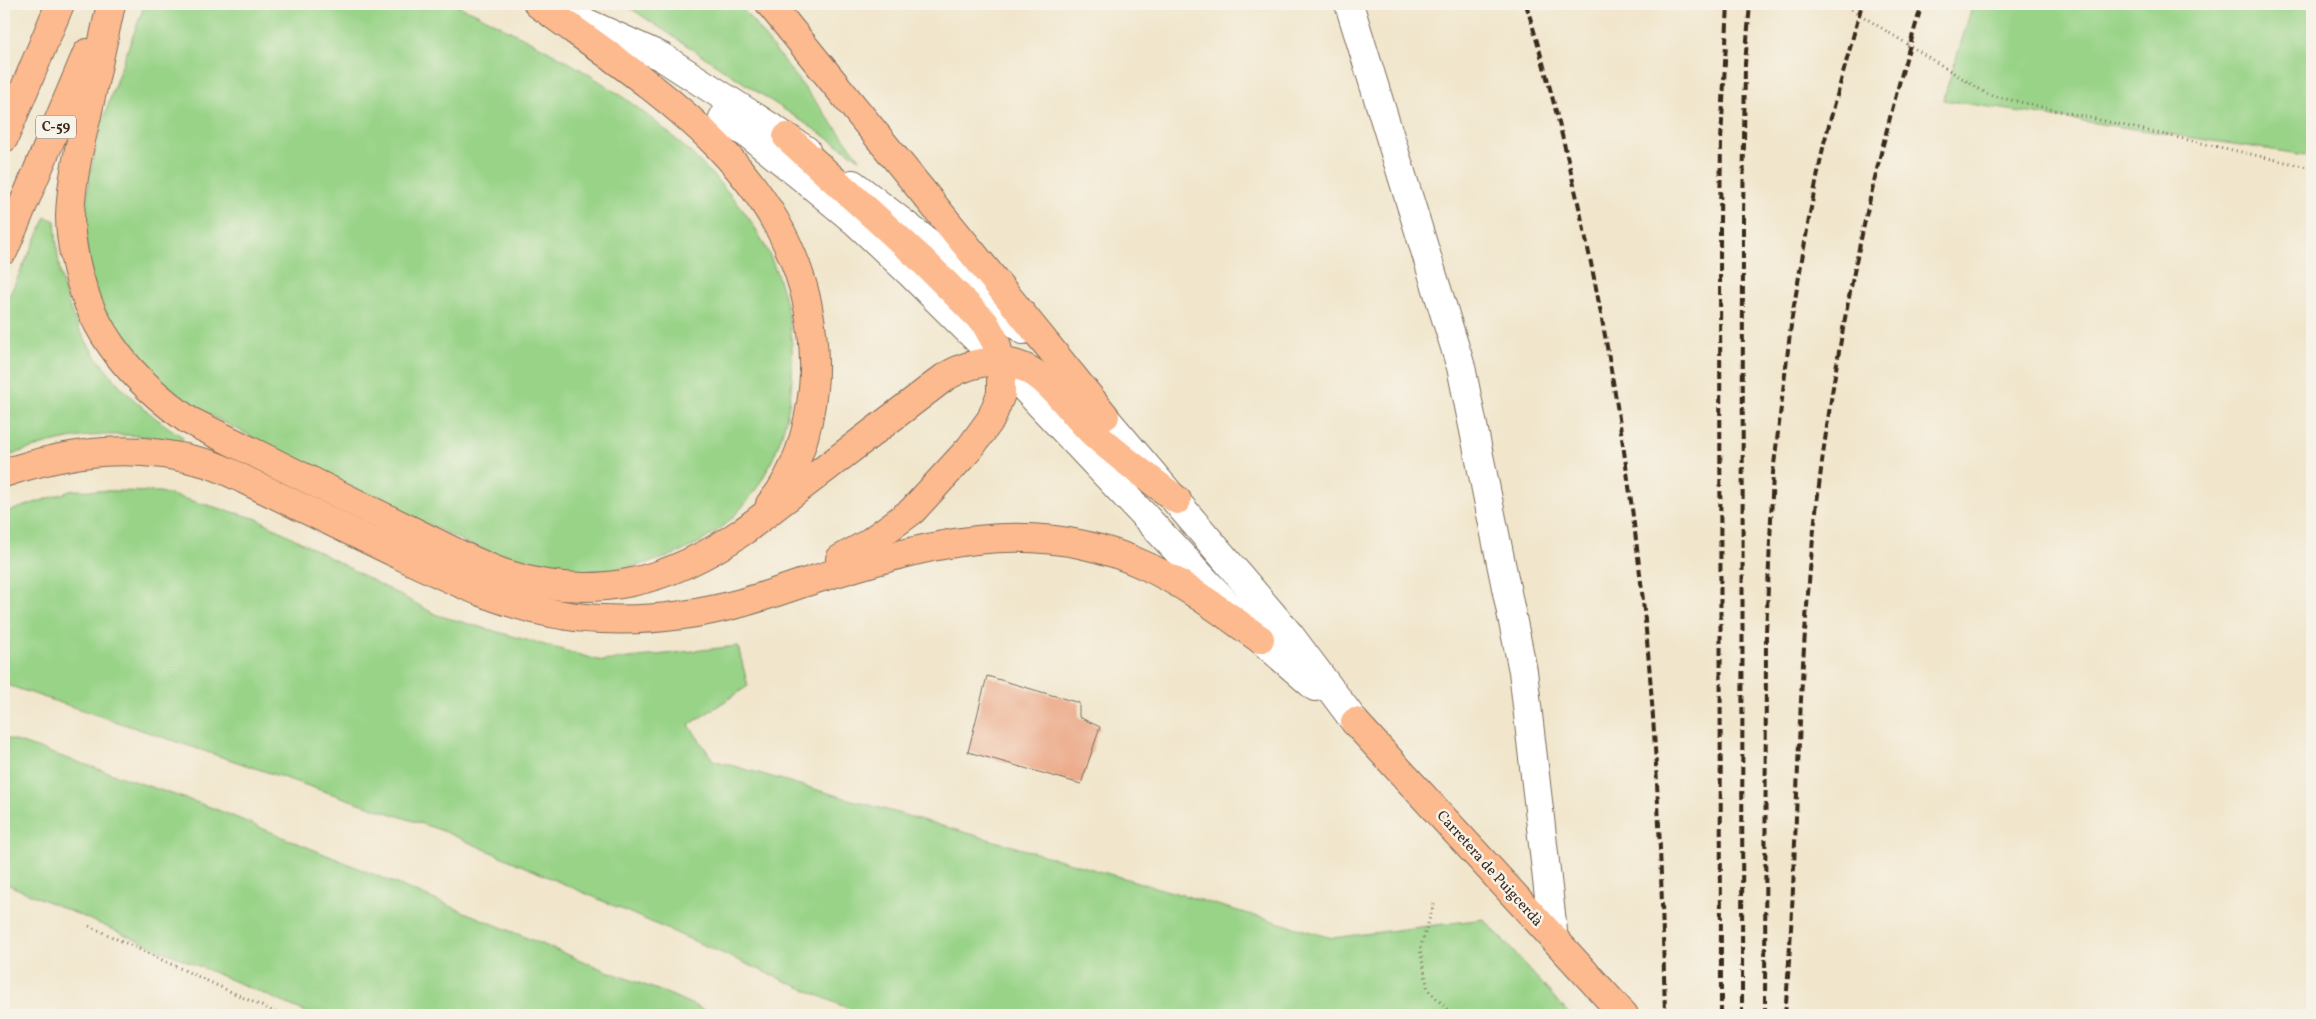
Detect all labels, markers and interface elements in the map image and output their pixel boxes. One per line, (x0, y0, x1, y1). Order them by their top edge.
road number: C-59 (36, 115, 76, 138)
street label: Carretera de Puigcerdà (1431, 806, 1547, 932)

